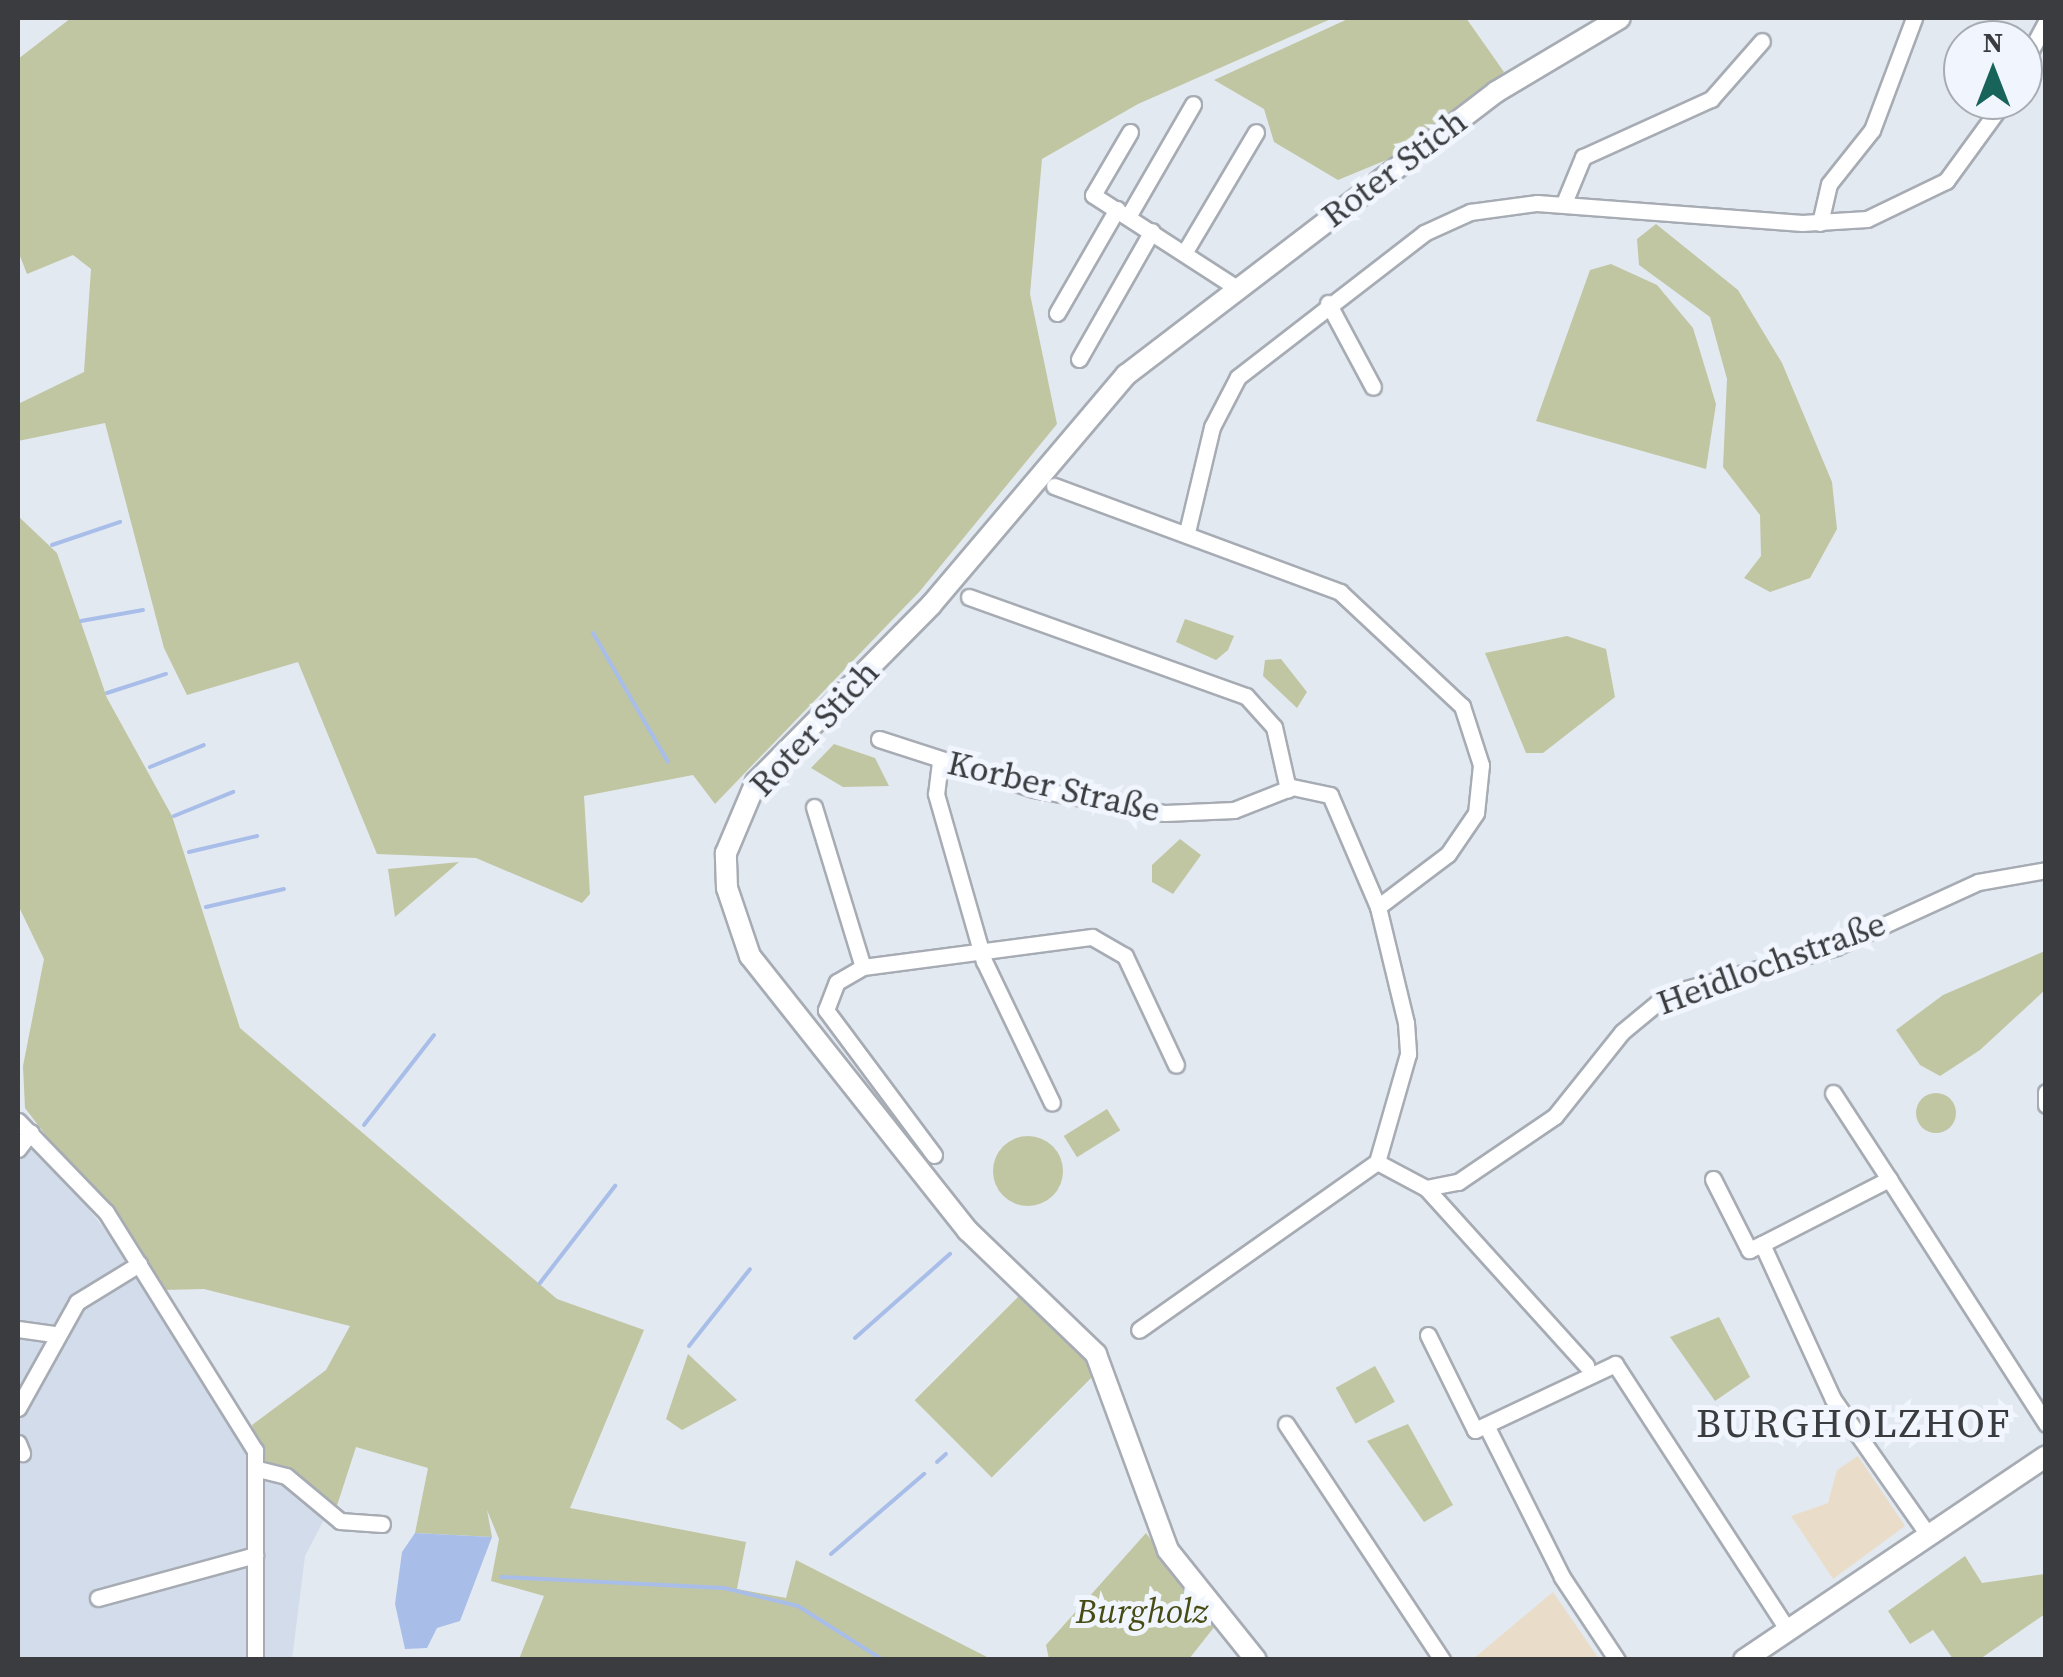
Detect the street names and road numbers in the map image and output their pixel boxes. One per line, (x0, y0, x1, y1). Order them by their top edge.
street label: Roter Stich (1313, 100, 1475, 236)
street label: Roter Stich (740, 651, 888, 805)
street label: Korber Straße (944, 741, 1164, 831)
street label: Heidlochstraße (1651, 902, 1891, 1024)

